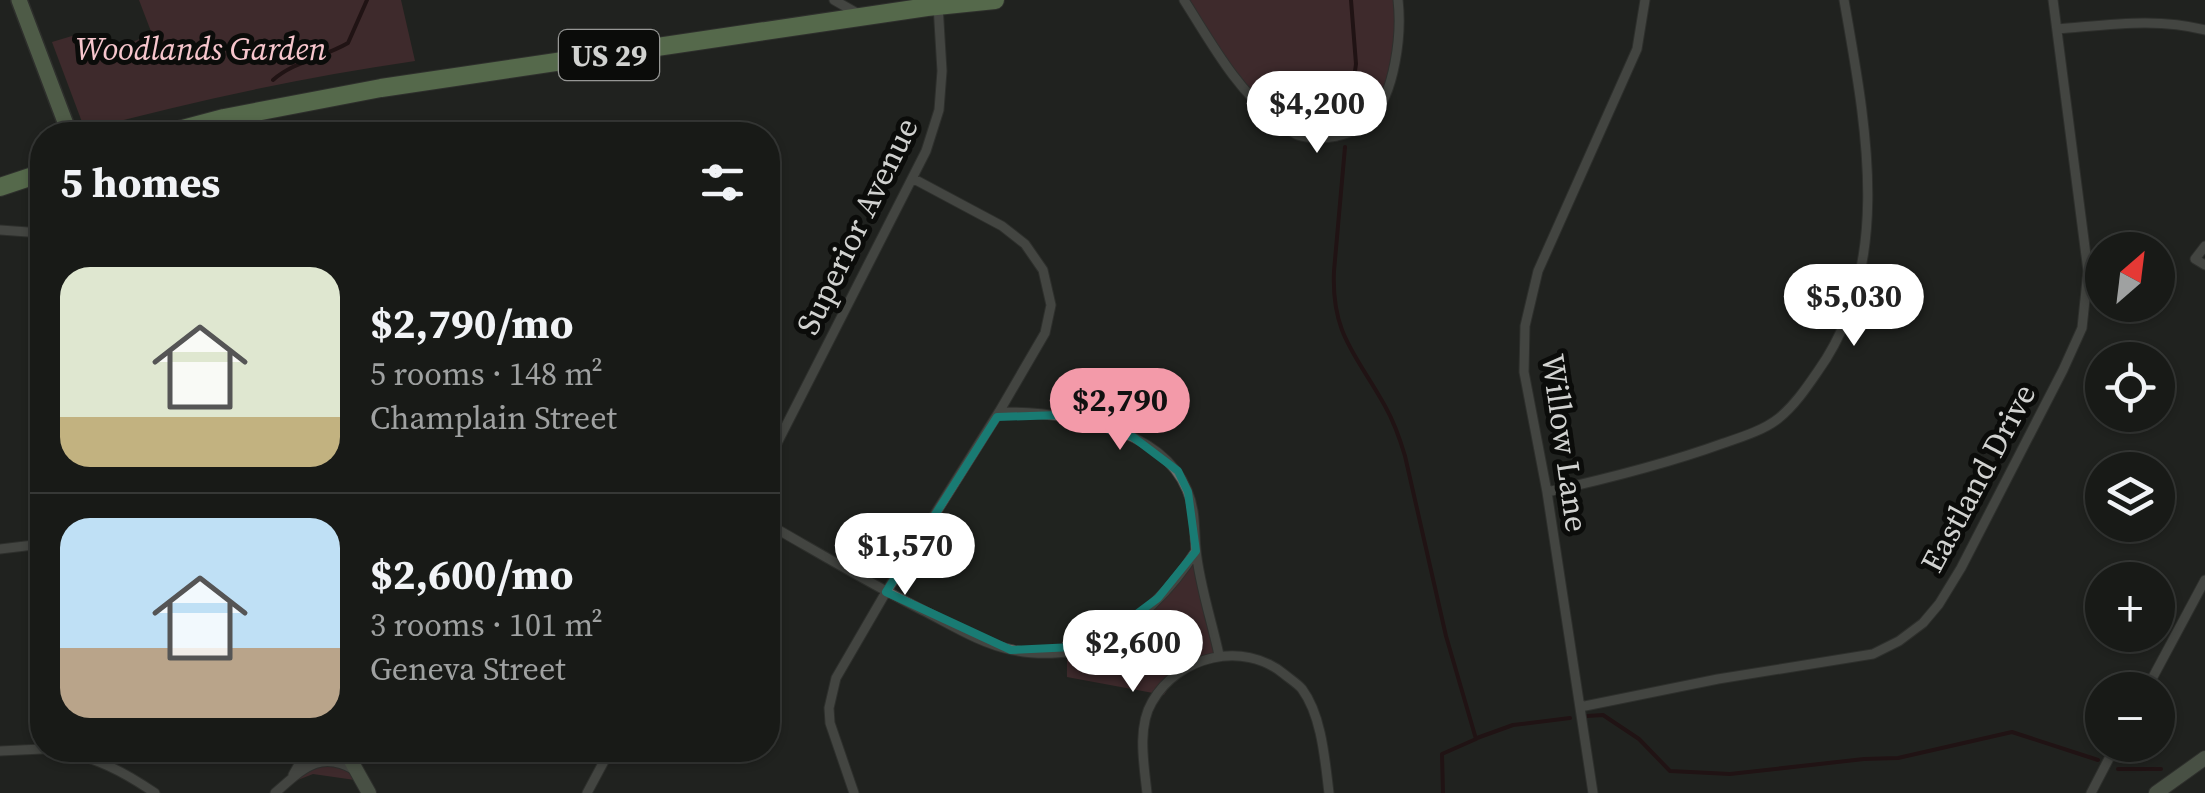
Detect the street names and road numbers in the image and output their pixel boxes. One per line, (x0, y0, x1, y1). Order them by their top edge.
road number: US 29 (559, 30, 659, 80)
street label: Superior Avenue (785, 110, 929, 342)
street label: Willow Lane (1531, 351, 1599, 535)
street label: Eastland Drive (1910, 376, 2046, 580)

